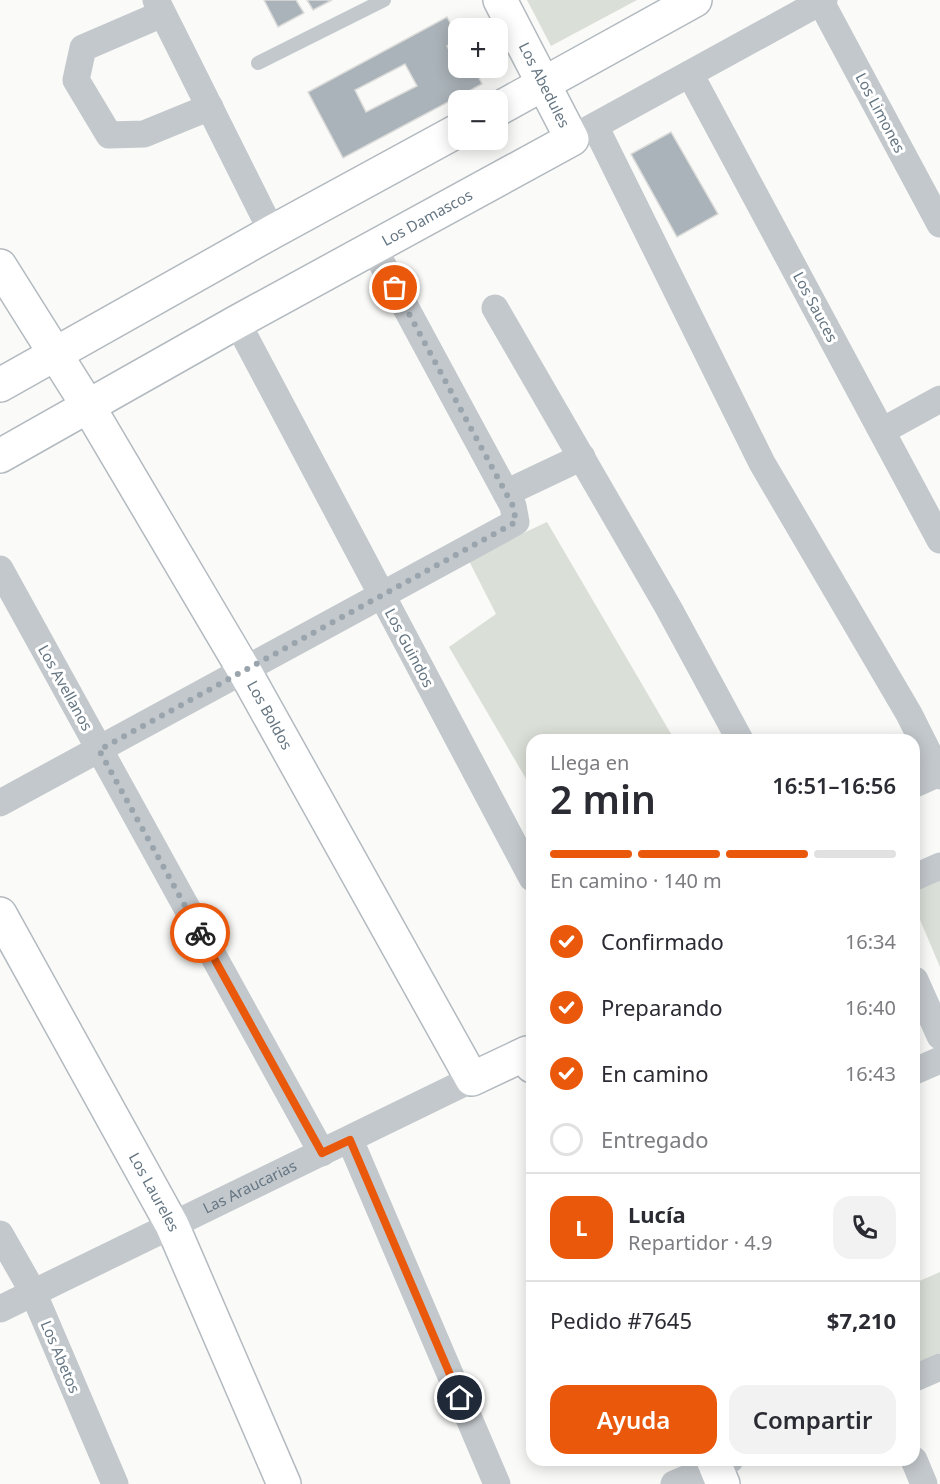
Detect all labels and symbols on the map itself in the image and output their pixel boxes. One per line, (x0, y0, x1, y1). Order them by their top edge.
street label: Los Abedules (515, 38, 575, 131)
street label: Los Limones (851, 69, 910, 156)
street label: Los Damascos (378, 184, 476, 250)
pin (369, 262, 420, 313)
street label: Los Sauces (789, 268, 843, 345)
street label: Los Guindos (381, 604, 439, 691)
street label: Los Avellanos (34, 641, 98, 734)
street label: Los Boldos (243, 677, 297, 753)
courier (170, 903, 230, 963)
street label: Los Laureles (125, 1149, 185, 1234)
street label: Las Araucarias (199, 1155, 300, 1218)
street label: Los Abetos (37, 1317, 85, 1396)
pin (434, 1372, 485, 1423)

